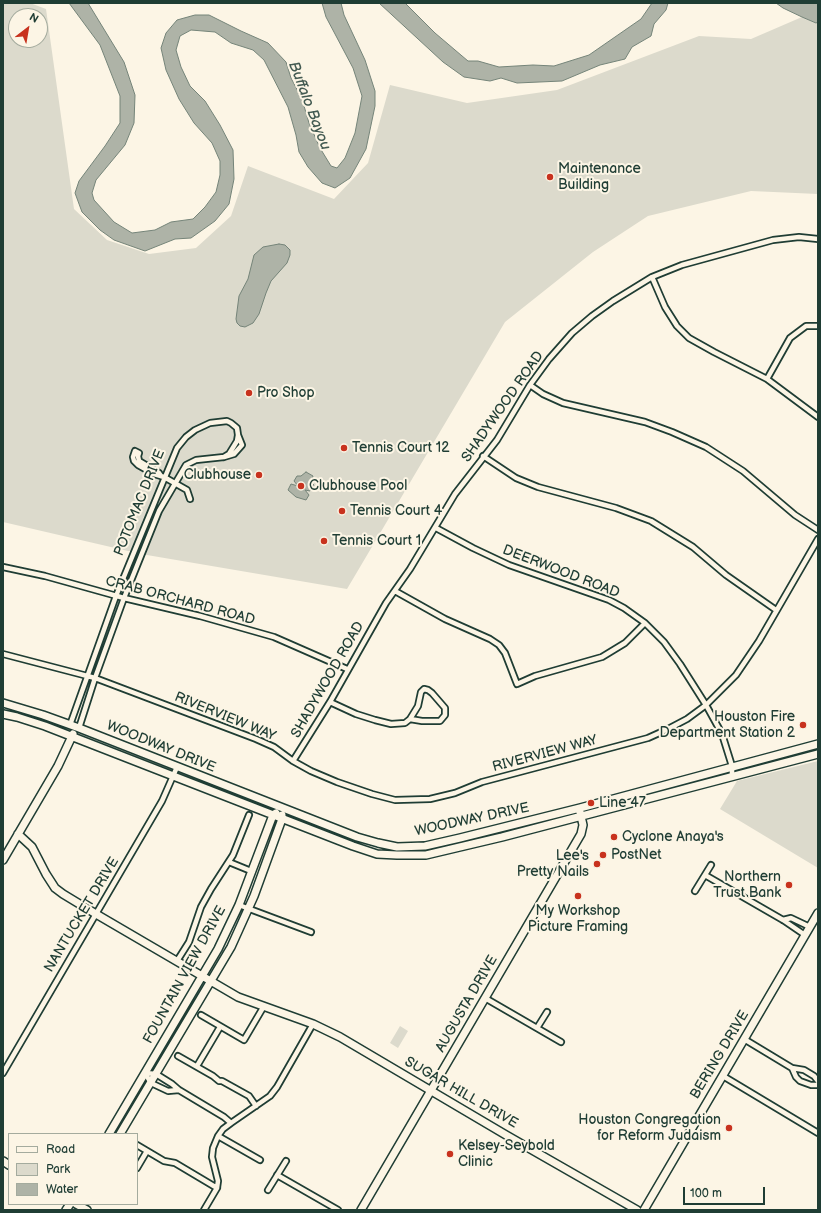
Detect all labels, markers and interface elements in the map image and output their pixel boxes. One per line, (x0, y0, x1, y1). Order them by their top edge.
north arrow (8, 8, 48, 48)
text: N (27, 10, 41, 26)
water label: Buffalo Bayou (284, 59, 334, 153)
place label: Maintenance Building (558, 161, 641, 194)
marker: Maintenance Building (545, 172, 555, 182)
street label: SHADYWOOD ROAD (458, 348, 548, 466)
place label: Pro Shop (257, 385, 315, 401)
marker: Pro Shop (244, 388, 254, 398)
place label: Tennis Court 12 (352, 440, 450, 456)
marker: Tennis Court 12 (339, 443, 349, 453)
street label: POTOMAC DRIVE (111, 447, 169, 559)
place label: Clubhouse (184, 467, 251, 483)
marker: Clubhouse (254, 470, 264, 480)
place label: Clubhouse Pool (309, 478, 407, 494)
marker: Clubhouse Pool (296, 481, 306, 491)
place label: Tennis Court 4 (350, 503, 442, 519)
marker: Tennis Court 4 (337, 506, 347, 516)
place label: Tennis Court 1 (332, 533, 421, 549)
marker: Tennis Court 1 (319, 536, 329, 546)
street label: DEERWOOD ROAD (500, 542, 622, 602)
street label: CRAB ORCHARD ROAD (103, 573, 257, 629)
street label: SHADYWOOD ROAD (288, 619, 368, 741)
street label: RIVERVIEW WAY (172, 689, 278, 745)
place label: Houston Fire Department Station 2 (660, 709, 795, 742)
street label: WOODWAY DRIVE (104, 717, 218, 777)
marker: Houston Fire Department Station 2 (798, 720, 808, 730)
street label: RIVERVIEW WAY (491, 732, 599, 776)
place label: Line 47 (599, 795, 646, 811)
marker: Line 47 (586, 798, 596, 808)
street label: WOODWAY DRIVE (413, 800, 531, 840)
place label: Cyclone Anaya's (622, 829, 724, 845)
marker: Cyclone Anaya's (609, 832, 619, 842)
place label: PostNet (611, 847, 662, 863)
place label: Lee's Pretty Nails (517, 848, 589, 880)
marker: PostNet (598, 850, 608, 860)
street label: NANTUCKET DRIVE (41, 855, 123, 975)
marker: Lee's Pretty Nails (592, 859, 602, 869)
place label: Northern Trust Bank (713, 869, 781, 902)
marker: Northern Trust Bank (784, 880, 794, 890)
marker: My Workshop Picture Framing (573, 891, 583, 901)
street label: FOUNTAIN VIEW DRIVE (140, 903, 230, 1047)
place label: My Workshop Picture Framing (528, 903, 628, 936)
street label: AUGUSTA DRIVE (432, 953, 502, 1055)
street label: BERING DRIVE (687, 1008, 753, 1102)
street label: SUGAR HILL DRIVE (401, 1054, 521, 1132)
place label: Houston Congregation for Reform Judaism (578, 1112, 721, 1144)
marker: Houston Congregation for Reform Judaism (724, 1123, 734, 1133)
legend (8, 1133, 138, 1205)
place label: Kelsey-Seybold Clinic (458, 1138, 555, 1170)
text: Road (46, 1142, 75, 1157)
marker: Kelsey-Seybold Clinic (445, 1149, 455, 1159)
text: Park (46, 1162, 70, 1177)
scale bar (685, 1179, 767, 1205)
text: Water (46, 1182, 78, 1197)
text: 100 m (690, 1186, 722, 1201)

